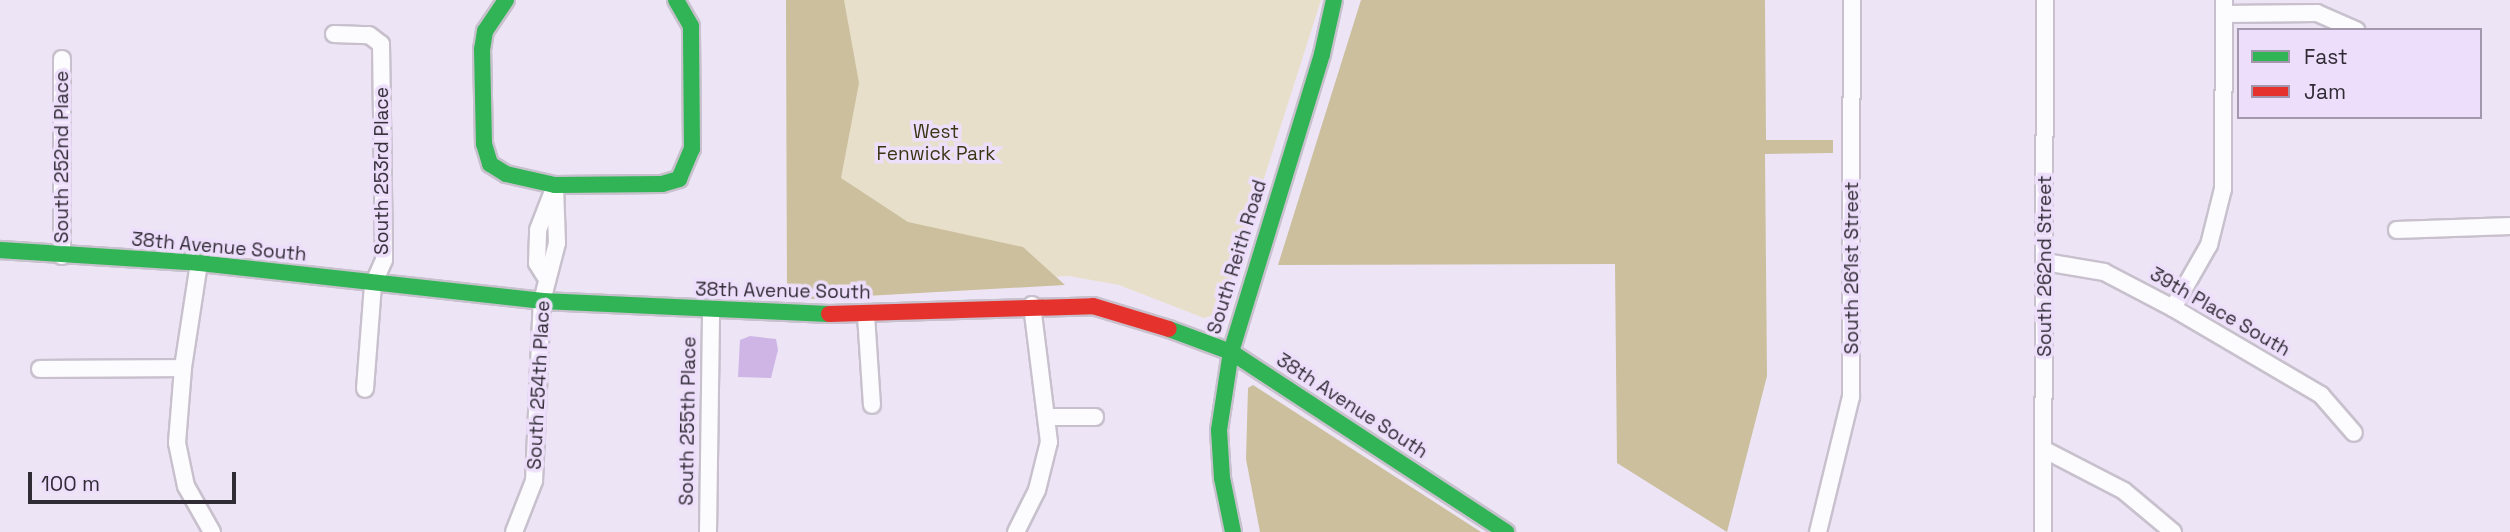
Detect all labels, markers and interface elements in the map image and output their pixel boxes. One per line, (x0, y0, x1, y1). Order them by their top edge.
legend (2237, 28, 2482, 119)
text: Fast (2304, 43, 2348, 70)
street label: South 252nd Place (51, 71, 73, 243)
text: Jam (2304, 78, 2346, 105)
street label: South 253rd Place (371, 87, 393, 255)
park label: West Fenwick Park (877, 121, 995, 165)
street label: South 262nd Street (2034, 175, 2056, 357)
street label: South Reith Road (1203, 177, 1271, 337)
street label: South 261st Street (1841, 182, 1863, 354)
street label: 38th Avenue South (130, 228, 308, 266)
street label: 39th Place South (2146, 263, 2294, 361)
street label: 38th Avenue South (695, 278, 871, 304)
street label: South 254th Place (523, 300, 555, 470)
street label: South 255th Place (675, 336, 701, 506)
street label: 38th Avenue South (1272, 349, 1432, 463)
scale bar (32, 458, 240, 502)
text: 100 m (41, 470, 100, 497)

